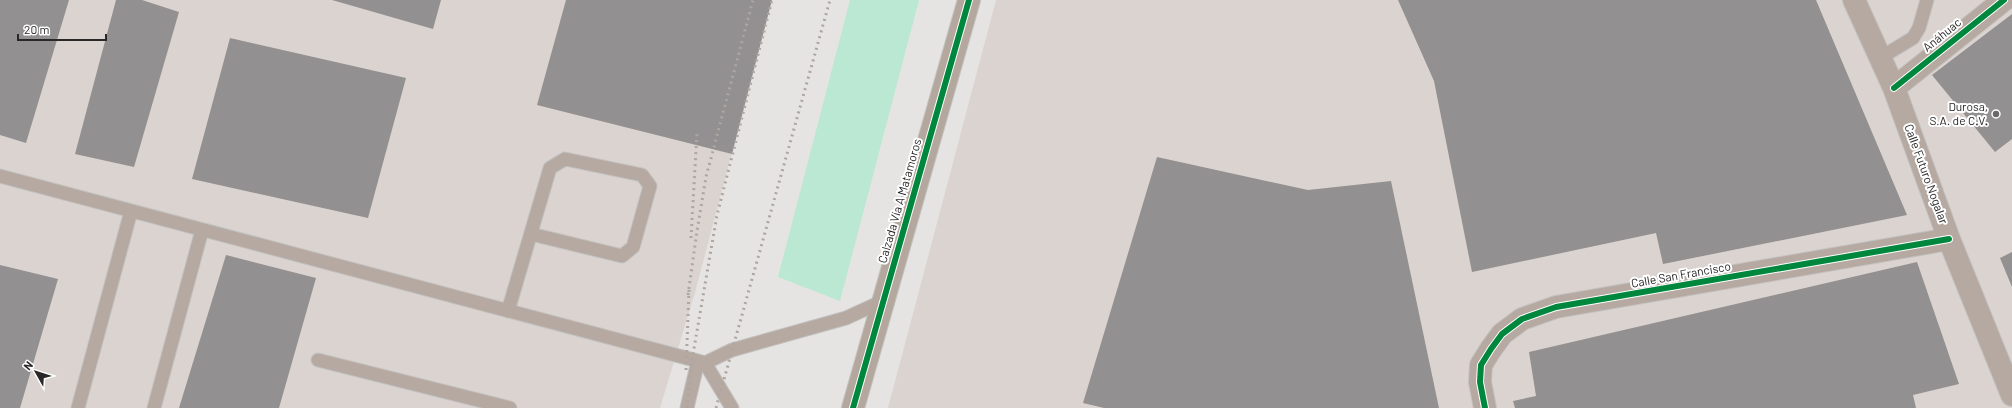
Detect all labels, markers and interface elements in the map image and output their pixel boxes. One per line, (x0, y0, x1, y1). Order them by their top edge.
street label: Anáhuac (1919, 15, 1963, 54)
scale bar (18, 16, 106, 42)
text: 20 m (24, 22, 50, 36)
place label: Durosa, S.A. de C.V. (1929, 99, 1988, 127)
marker: Durosa, S.A. de C.V. (1991, 109, 2001, 119)
street label: Calle Futuro Nogalar (1902, 122, 1952, 226)
street label: Calzada Vía A Matamoros (875, 137, 924, 264)
street label: Calle San Francisco (1630, 258, 1732, 290)
north arrow (16, 352, 56, 392)
text: N (20, 358, 35, 372)

